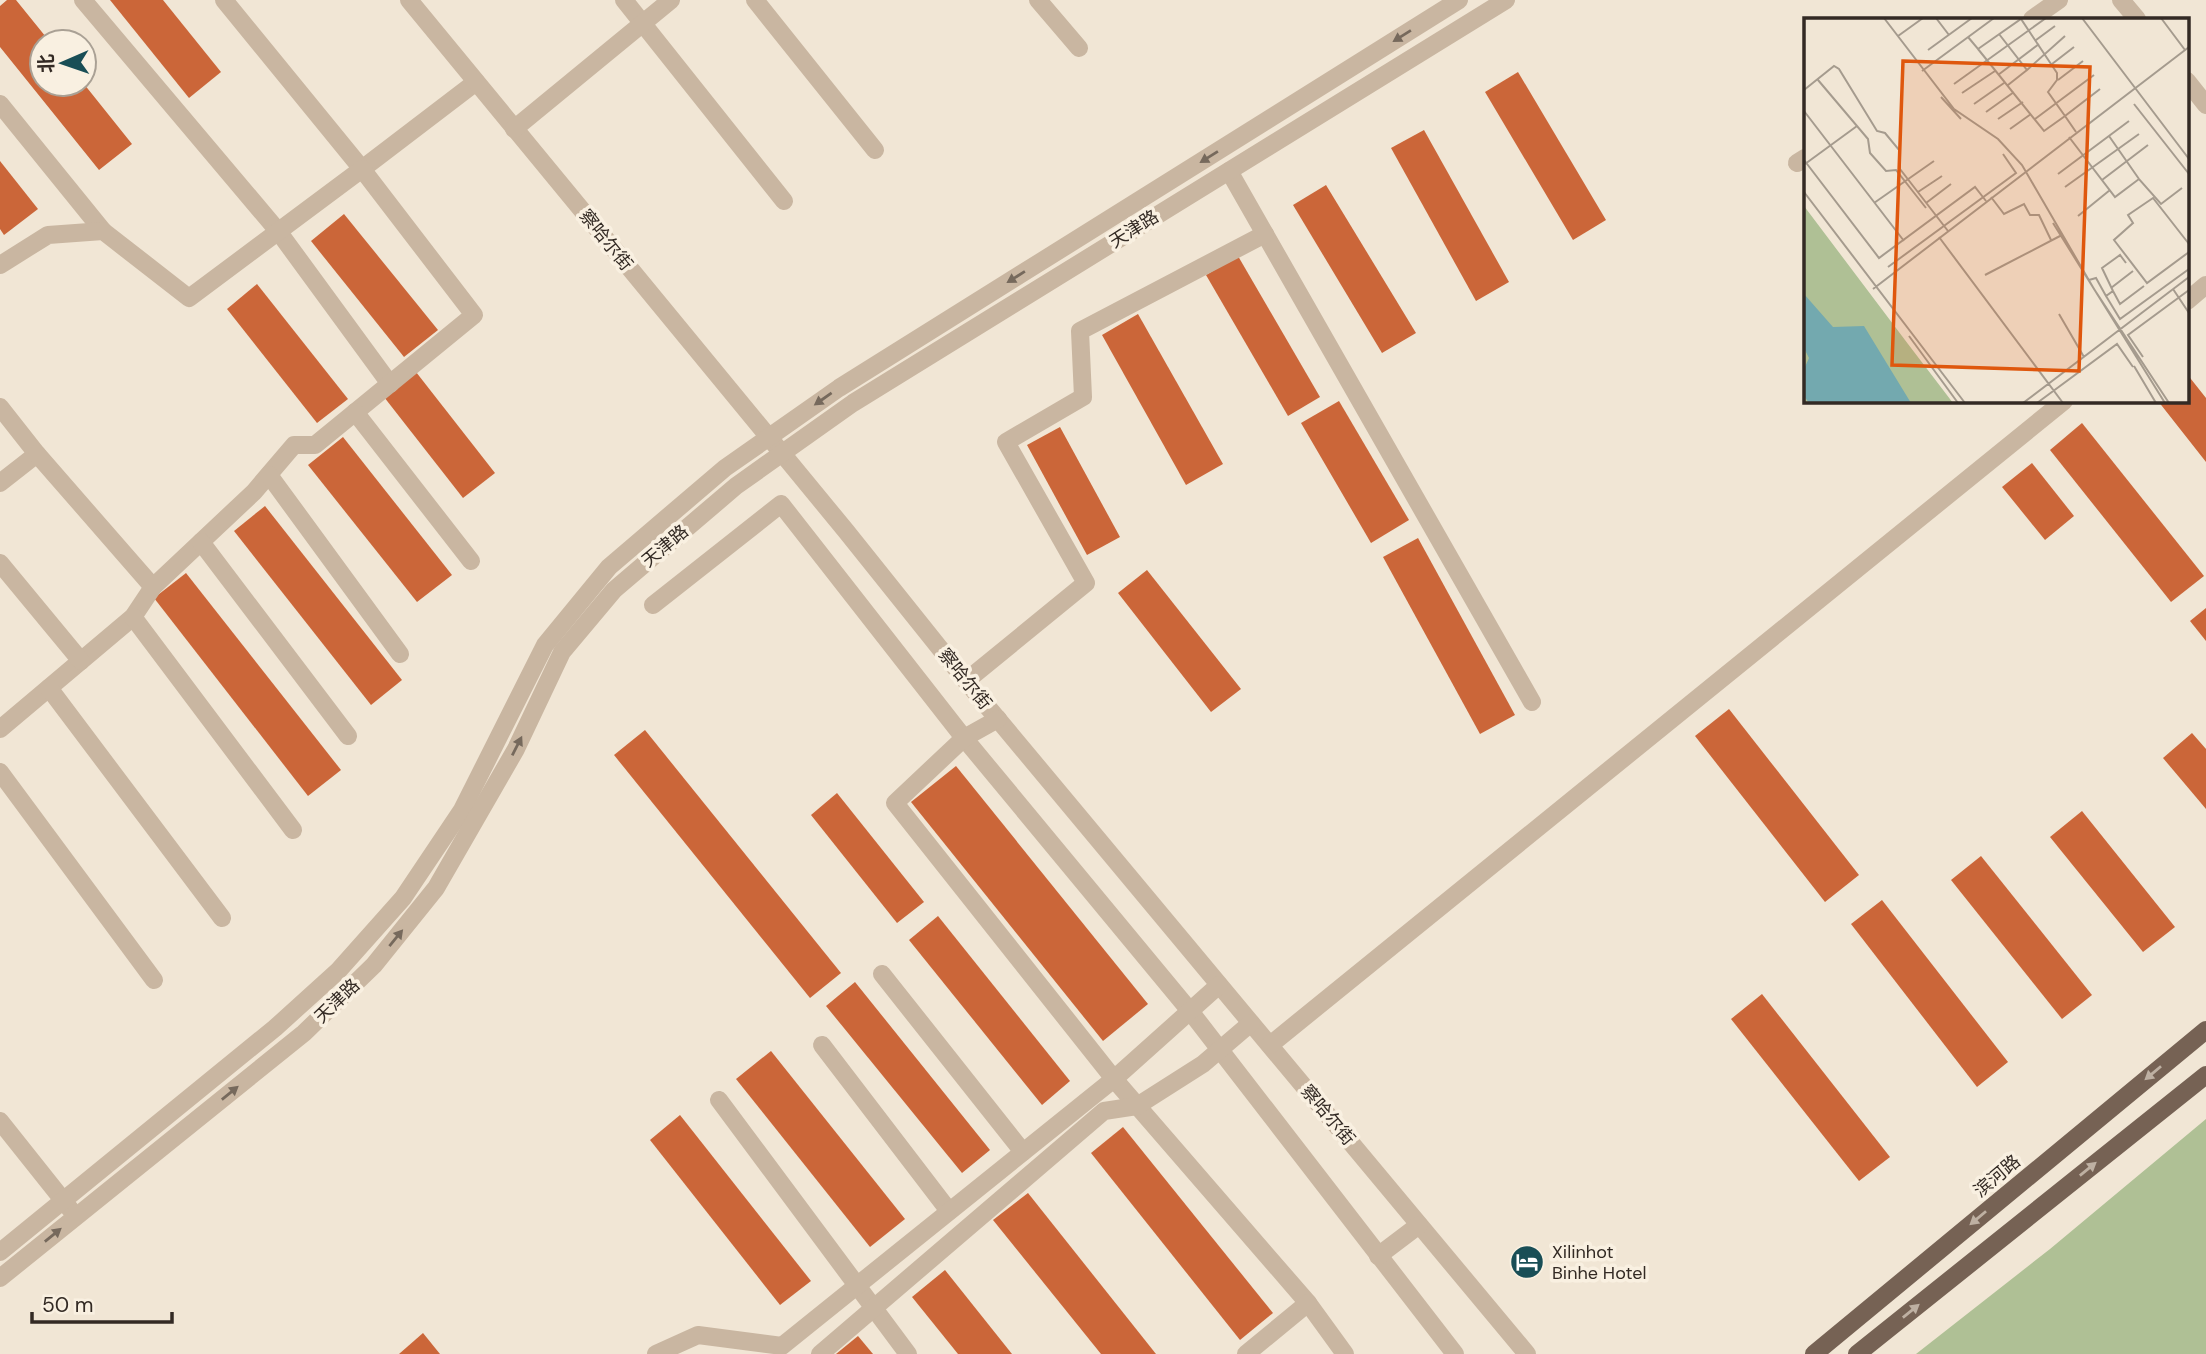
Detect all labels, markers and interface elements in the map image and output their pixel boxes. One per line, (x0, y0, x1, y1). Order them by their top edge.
inset map (1804, 18, 2188, 402)
north arrow (28, 28, 98, 98)
one-way arrow (1392, 30, 1411, 43)
text: 北 (34, 54, 59, 74)
one-way arrow (1199, 150, 1218, 163)
street label: 察哈尔街 (574, 204, 638, 276)
street label: 天津路 (1105, 205, 1163, 253)
one-way arrow (1006, 271, 1025, 284)
one-way arrow (814, 392, 833, 405)
street label: 天津路 (637, 519, 693, 573)
street label: 察哈尔街 (933, 643, 997, 715)
one-way arrow (512, 736, 523, 756)
one-way arrow (388, 929, 403, 946)
street label: 天津路 (309, 974, 365, 1028)
one-way arrow (2145, 1066, 2163, 1081)
street label: 察哈尔街 (1296, 1080, 1360, 1150)
one-way arrow (221, 1085, 239, 1100)
street label: 滨河路 (1969, 1149, 2025, 1203)
one-way arrow (2079, 1162, 2097, 1177)
one-way arrow (1970, 1211, 1988, 1226)
one-way arrow (44, 1228, 62, 1243)
place label: Xilinhot Binhe Hotel (1552, 1240, 1646, 1285)
hotel icon: Xilinhot Binhe Hotel (1508, 1243, 1546, 1281)
scale bar (32, 1280, 172, 1324)
text: 50 m (42, 1291, 93, 1319)
one-way arrow (1901, 1304, 1919, 1319)

